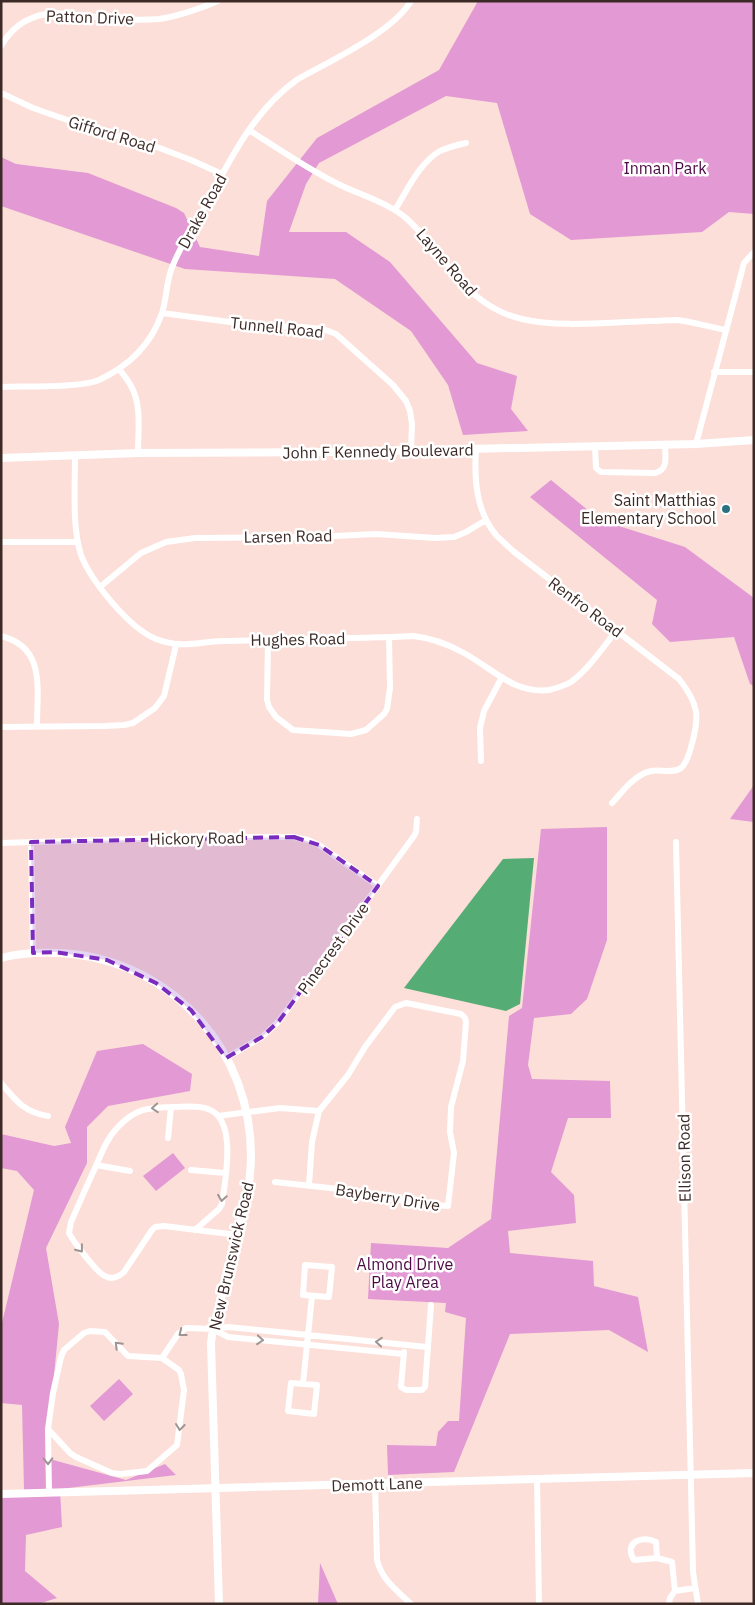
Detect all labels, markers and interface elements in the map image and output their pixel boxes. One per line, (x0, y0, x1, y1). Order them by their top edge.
street label: Patton Drive (46, 5, 135, 29)
street label: Gifford Road (66, 111, 158, 157)
park label: Inman Park (623, 158, 707, 178)
street label: Drake Road (173, 170, 231, 252)
street label: Layne Road (412, 224, 482, 300)
street label: Tunnell Road (229, 312, 325, 342)
street label: John F Kennedy Boulevard (282, 439, 474, 463)
place label: Saint Matthias Elementary School (581, 490, 716, 528)
marker: Saint Matthias Elementary School (720, 503, 732, 515)
street label: Larsen Road (244, 525, 332, 547)
street label: Renfro Road (545, 572, 627, 642)
street label: Hughes Road (250, 628, 346, 650)
street label: Hickory Road (149, 827, 245, 849)
street label: Pinecrest Drive (293, 898, 373, 998)
one-way arrow (150, 1103, 158, 1114)
street label: Ellison Road (673, 1114, 695, 1202)
street label: Bayberry Drive (334, 1179, 442, 1215)
street label: New Brunswick Road (204, 1180, 258, 1332)
one-way arrow (218, 1193, 228, 1202)
one-way arrow (75, 1243, 83, 1252)
park label: Almond Drive Play Area (357, 1254, 454, 1292)
one-way arrow (179, 1327, 188, 1335)
one-way arrow (256, 1334, 264, 1345)
one-way arrow (375, 1337, 383, 1348)
one-way arrow (114, 1342, 123, 1351)
one-way arrow (175, 1424, 186, 1432)
one-way arrow (43, 1458, 53, 1465)
street label: Demott Lane (331, 1472, 423, 1496)

